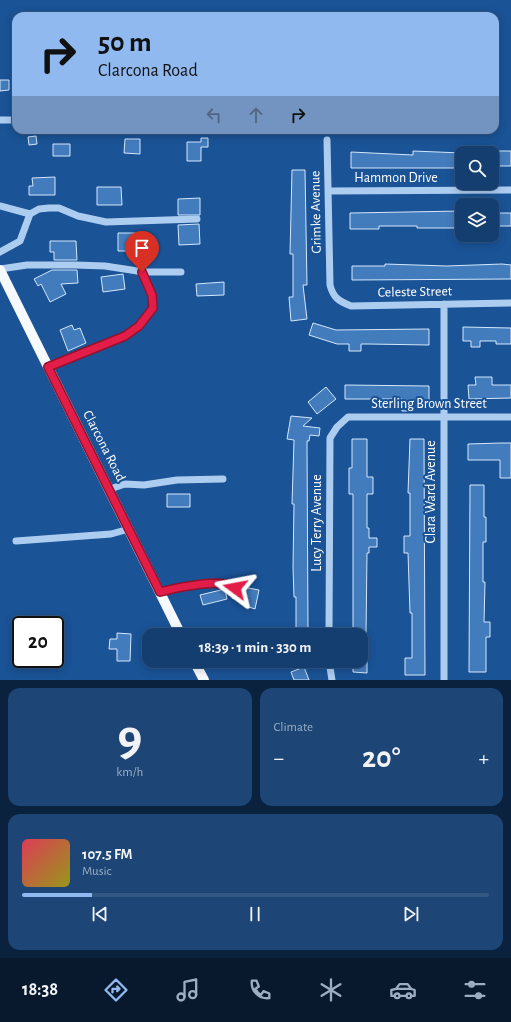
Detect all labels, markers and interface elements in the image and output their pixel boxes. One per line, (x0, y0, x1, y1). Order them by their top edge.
icon: right (32, 28, 84, 80)
text: 50 m (98, 29, 152, 57)
text: Clarcona Road (98, 62, 198, 80)
icon: left (203, 104, 225, 126)
icon: ahead (245, 104, 267, 126)
icon: right (287, 104, 309, 126)
map controls (455, 146, 499, 242)
button: search (455, 146, 499, 190)
street label: Grimke Avenue (308, 170, 324, 254)
street label: Hammon Drive (354, 171, 438, 185)
button: layers (455, 198, 499, 242)
pin (125, 231, 159, 272)
icon: arrive (131, 237, 153, 259)
street label: Celeste Street (378, 284, 453, 300)
street label: Sterling Brown Street (371, 397, 487, 411)
street label: Clarcona Road (80, 408, 128, 484)
street label: Clara Ward Avenue (424, 440, 438, 544)
street label: Lucy Terry Avenue (310, 474, 324, 572)
position arrow (214, 567, 256, 609)
speed limit sign: 20 (12, 616, 64, 668)
text: 18:39 · 1 min · 330 m (199, 640, 311, 655)
text: 9 (117, 713, 142, 765)
text: Climate (274, 721, 313, 734)
text: 20° (362, 743, 401, 773)
text: − (274, 747, 284, 769)
text: + (478, 747, 489, 769)
text: km/h (116, 766, 143, 779)
text: 107.5 FM (82, 847, 133, 862)
text: Music (82, 865, 112, 878)
icon: previous (89, 903, 111, 925)
icon: pause (244, 903, 266, 925)
icon: next (400, 903, 422, 925)
icon: directions (102, 976, 130, 1004)
icon: music (174, 976, 202, 1004)
icon: phone (246, 976, 274, 1004)
icon: climate (317, 976, 345, 1004)
icon: car (389, 976, 417, 1004)
icon: filters (461, 976, 489, 1004)
text: 18:38 (22, 981, 58, 999)

